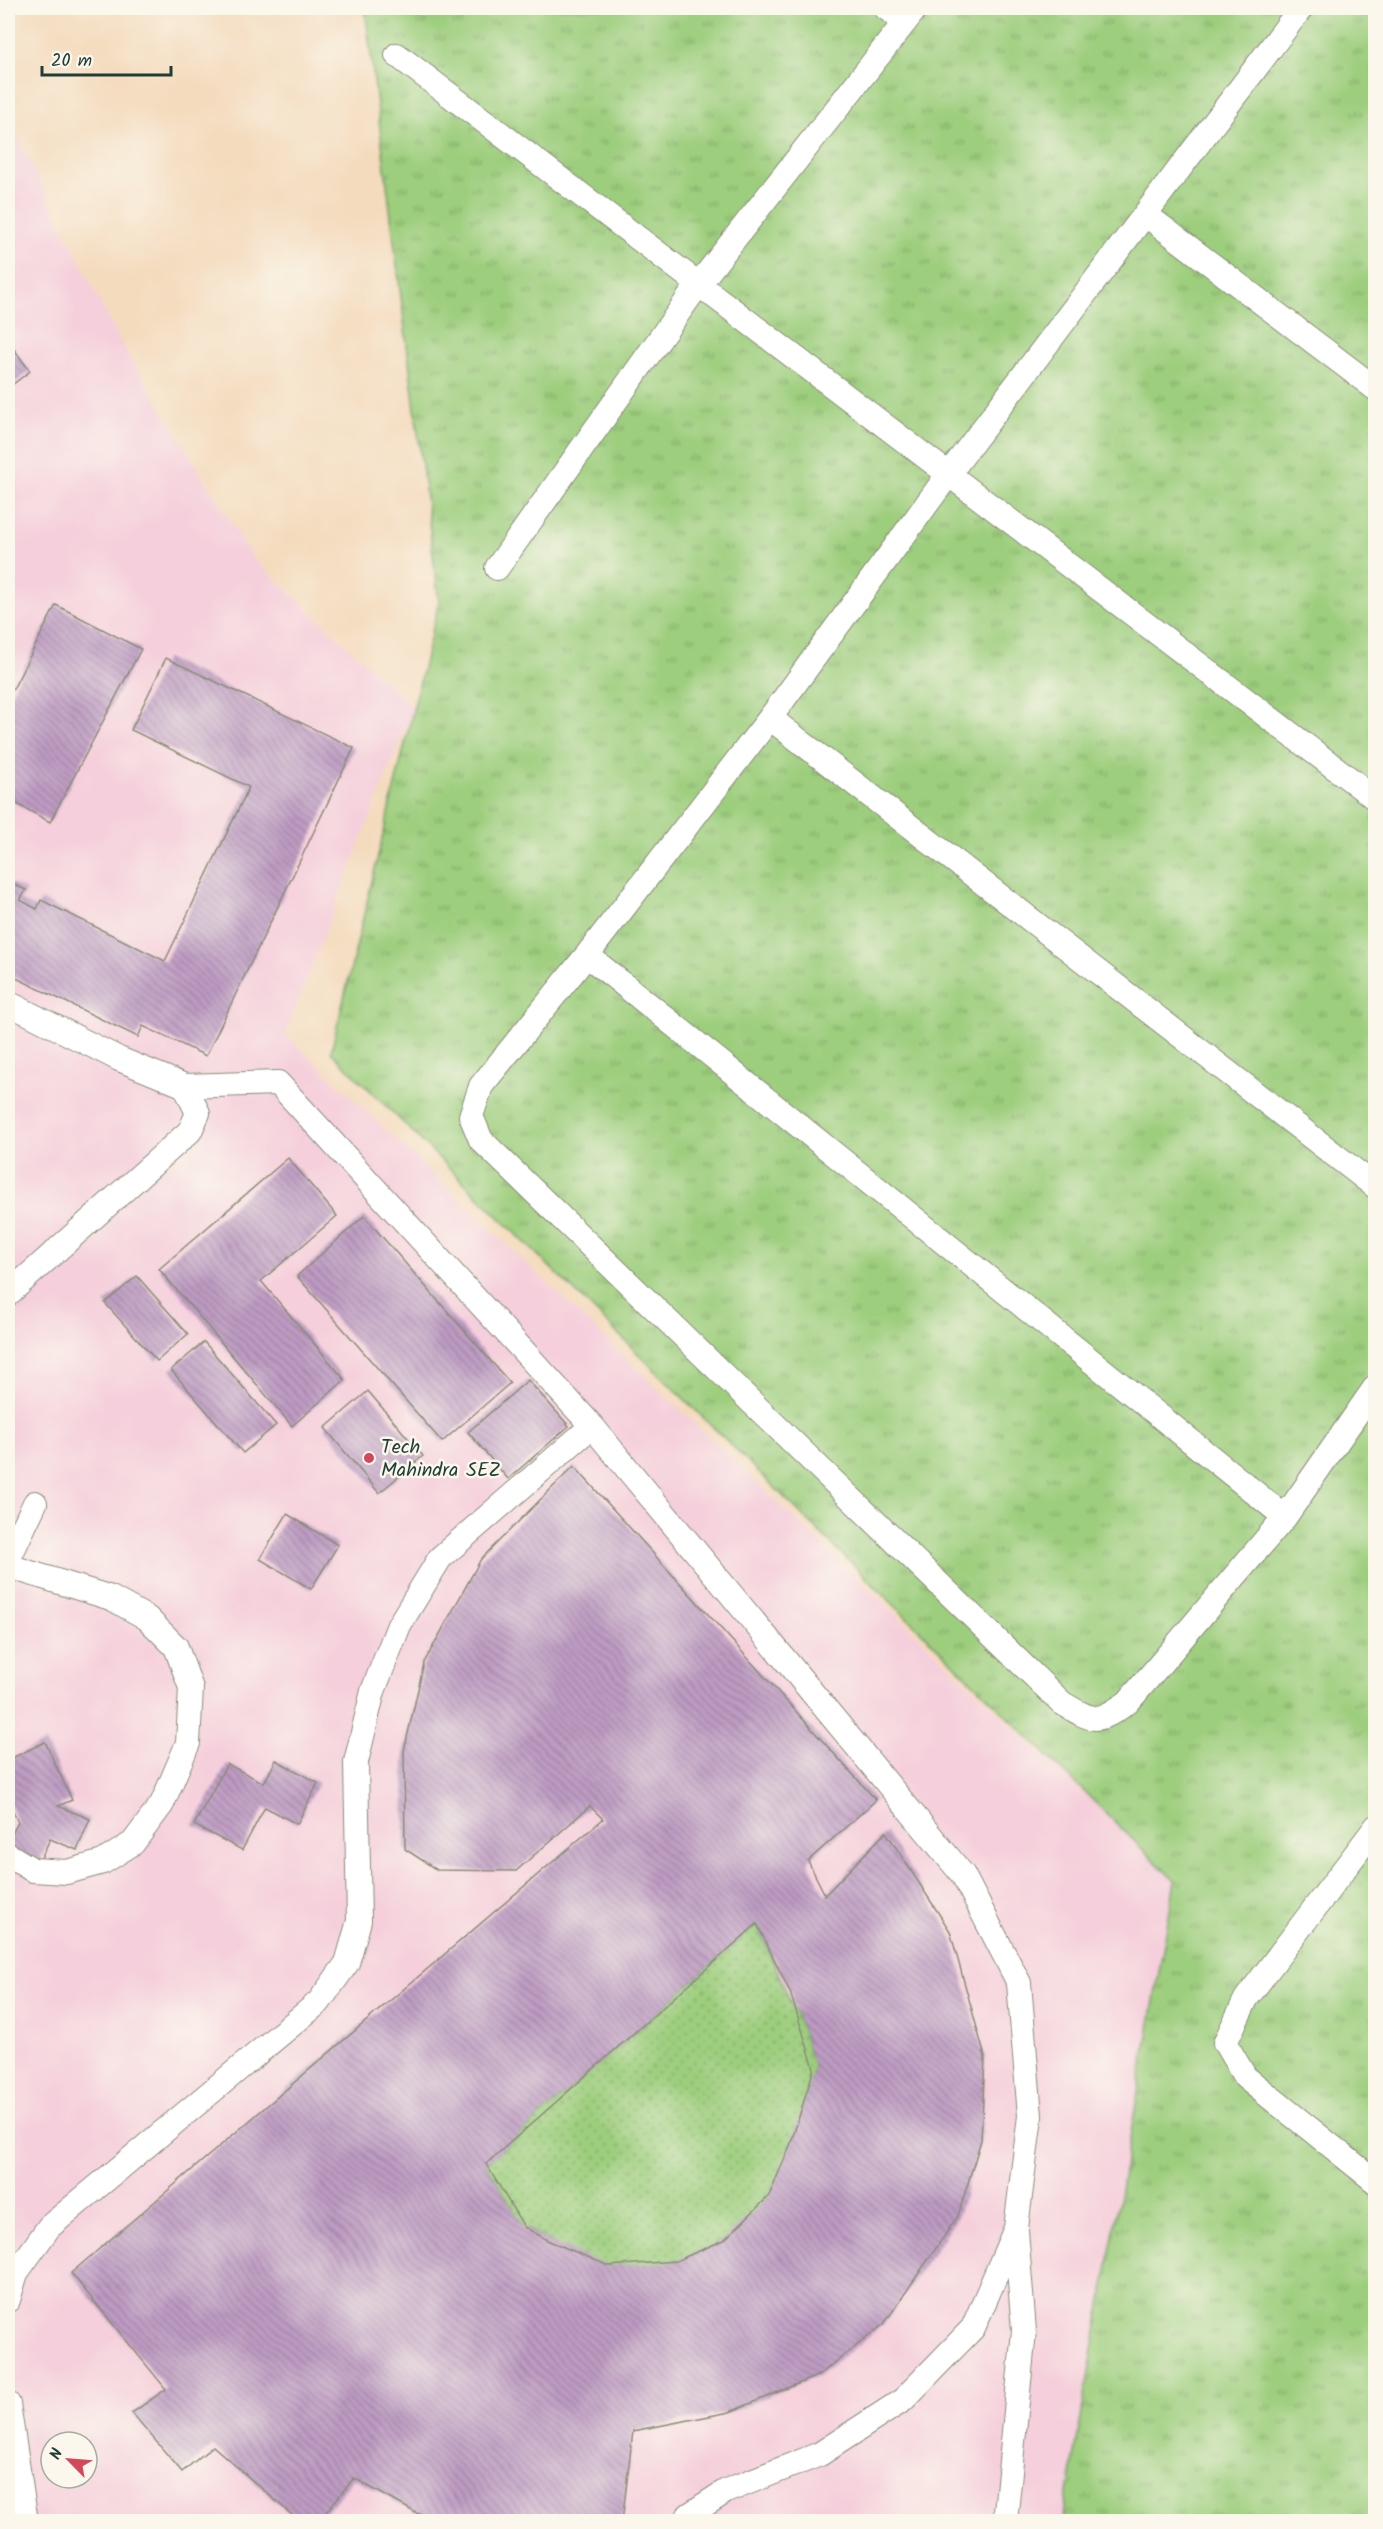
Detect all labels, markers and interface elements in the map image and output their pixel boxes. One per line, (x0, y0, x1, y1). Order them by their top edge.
scale bar (42, 39, 171, 77)
text: 20 m (51, 47, 92, 76)
place label: Tech Mahindra SEZ (381, 1432, 501, 1487)
marker: Tech Mahindra SEZ (362, 1451, 376, 1465)
north arrow (39, 2430, 99, 2490)
text: N (43, 2444, 70, 2464)

